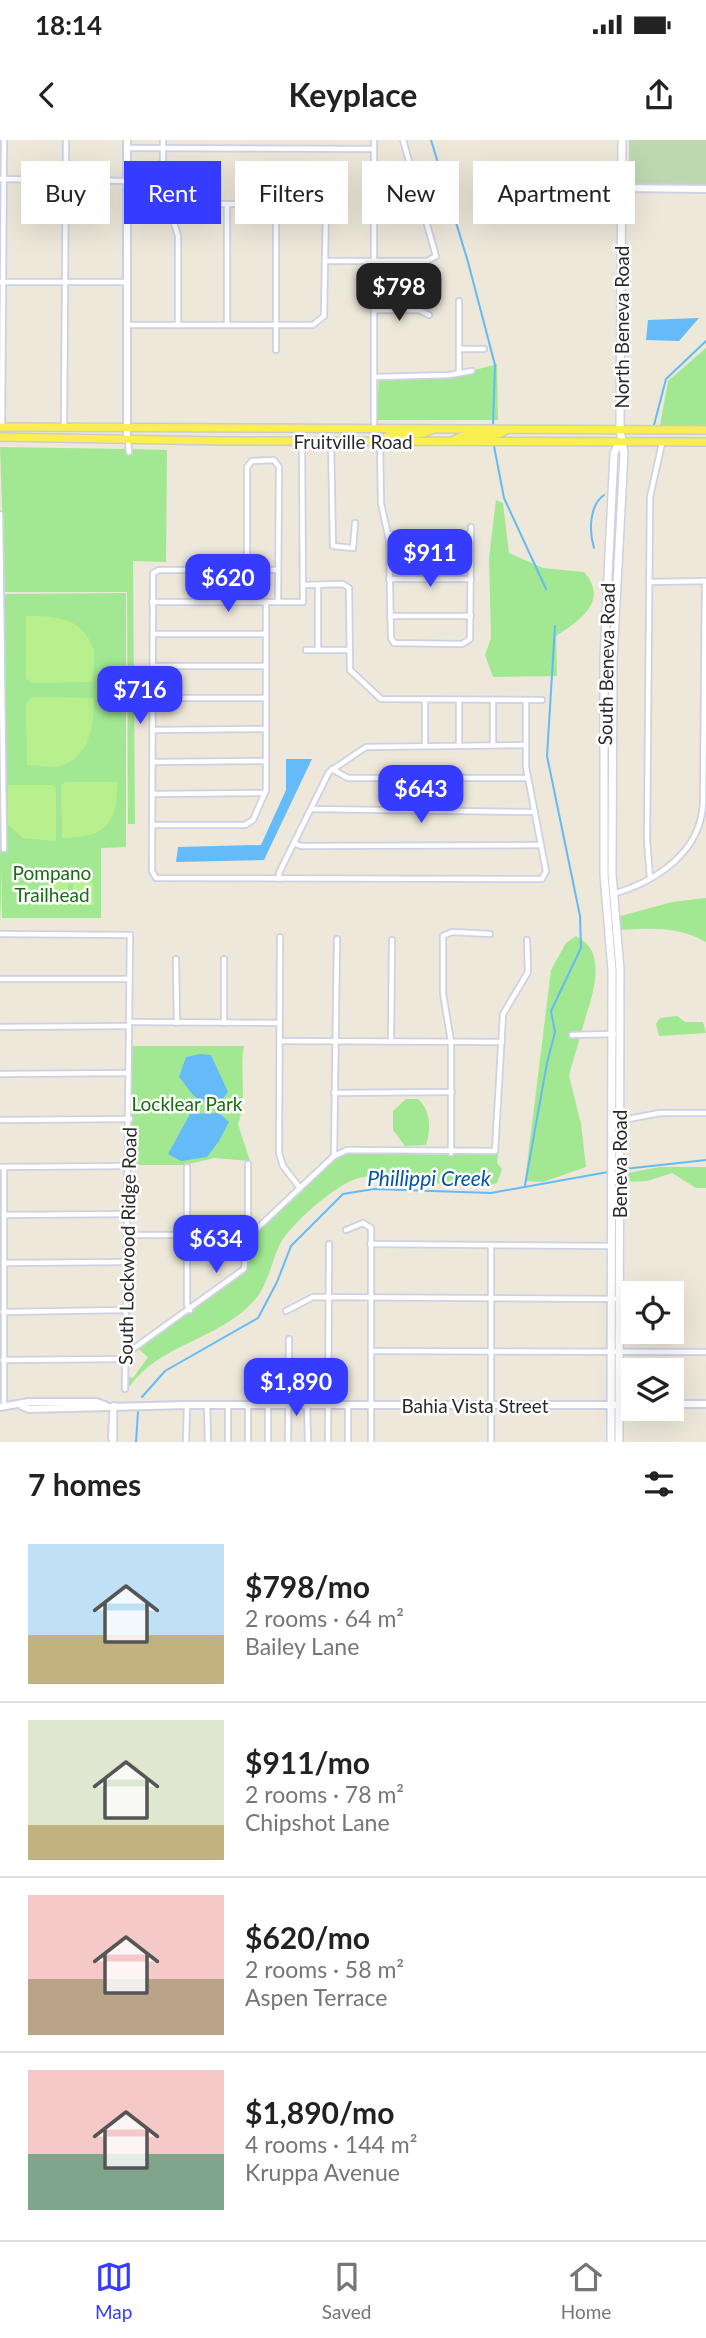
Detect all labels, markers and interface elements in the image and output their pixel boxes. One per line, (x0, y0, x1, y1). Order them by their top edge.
text: 18:14 (35, 9, 102, 41)
text: Keyplace (289, 75, 417, 114)
icon: back (28, 76, 66, 114)
icon: share (640, 76, 678, 114)
chip: Buy (21, 161, 110, 224)
chip: Rent (124, 161, 221, 224)
chip: Filters (235, 161, 348, 224)
chip: New (362, 161, 459, 224)
chip: Apartment (473, 161, 635, 224)
street label: North Beneva Road (610, 246, 633, 408)
pin: $798 (358, 264, 440, 323)
text: $798 (372, 272, 426, 300)
street label: Fruitville Road (293, 430, 413, 453)
pin: $911 (389, 530, 471, 589)
text: $911 (403, 538, 457, 566)
pin: $620 (187, 554, 269, 614)
text: $620 (201, 563, 255, 591)
street label: South Beneva Road (593, 583, 619, 745)
pin: $716 (99, 666, 181, 726)
text: $716 (113, 675, 167, 703)
pin: $643 (380, 766, 462, 825)
text: $643 (394, 774, 448, 802)
park label: Pompano Trailhead (13, 861, 91, 906)
park label: Locklear Park (131, 1092, 243, 1115)
street label: Beneva Road (608, 1110, 631, 1218)
street label: South Lockwood Ridge Road (113, 1127, 141, 1365)
water label: Phillippi Creek (367, 1165, 492, 1190)
pin: $634 (175, 1216, 257, 1275)
text: $634 (189, 1224, 243, 1252)
map controls (621, 1281, 684, 1421)
button: locate (621, 1281, 684, 1344)
pin: $1,890 (239, 1358, 353, 1418)
button: layers (621, 1358, 684, 1421)
text: $1,890 (260, 1367, 332, 1395)
street label: Bahia Vista Street (401, 1394, 549, 1417)
icon: filters (640, 1465, 678, 1503)
text: 7 homes (28, 1466, 141, 1502)
text: $798/mo (245, 1568, 370, 1604)
icon: home (84, 1572, 168, 1656)
text: 2 rooms · 64 m² (245, 1604, 404, 1632)
text: Bailey Lane (245, 1632, 359, 1660)
text: $911/mo (245, 1744, 370, 1780)
icon: home (84, 1748, 168, 1832)
text: 2 rooms · 78 m² (245, 1780, 404, 1808)
text: Chipshot Lane (245, 1808, 390, 1836)
text: $620/mo (245, 1919, 370, 1955)
icon: home (84, 1923, 168, 2007)
text: 2 rooms · 58 m² (245, 1955, 404, 1983)
text: Aspen Terrace (245, 1983, 387, 2011)
text: $1,890/mo (245, 2094, 394, 2130)
icon: home (84, 2098, 168, 2182)
text: 4 rooms · 144 m² (245, 2130, 417, 2158)
text: Kruppa Avenue (245, 2158, 400, 2186)
tab: Map (95, 2258, 133, 2323)
tab: Saved (322, 2258, 371, 2323)
tab: Home (561, 2258, 611, 2323)

